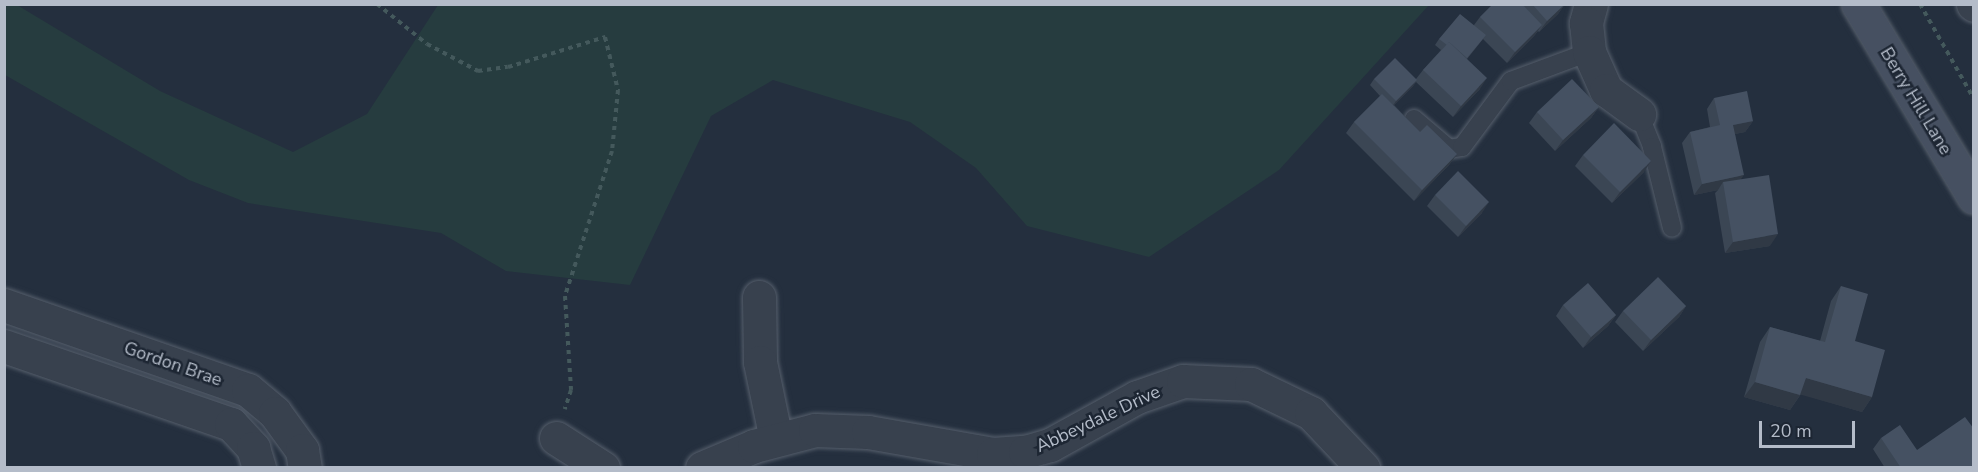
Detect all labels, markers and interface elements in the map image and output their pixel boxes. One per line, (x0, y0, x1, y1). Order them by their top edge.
street label: Berry Hill Lane (1876, 43, 1956, 159)
street label: Gordon Brae (121, 337, 225, 391)
street label: Abbeydale Drive (1032, 381, 1164, 457)
scale bar (1762, 409, 1858, 447)
text: 20 m (1770, 419, 1812, 443)

